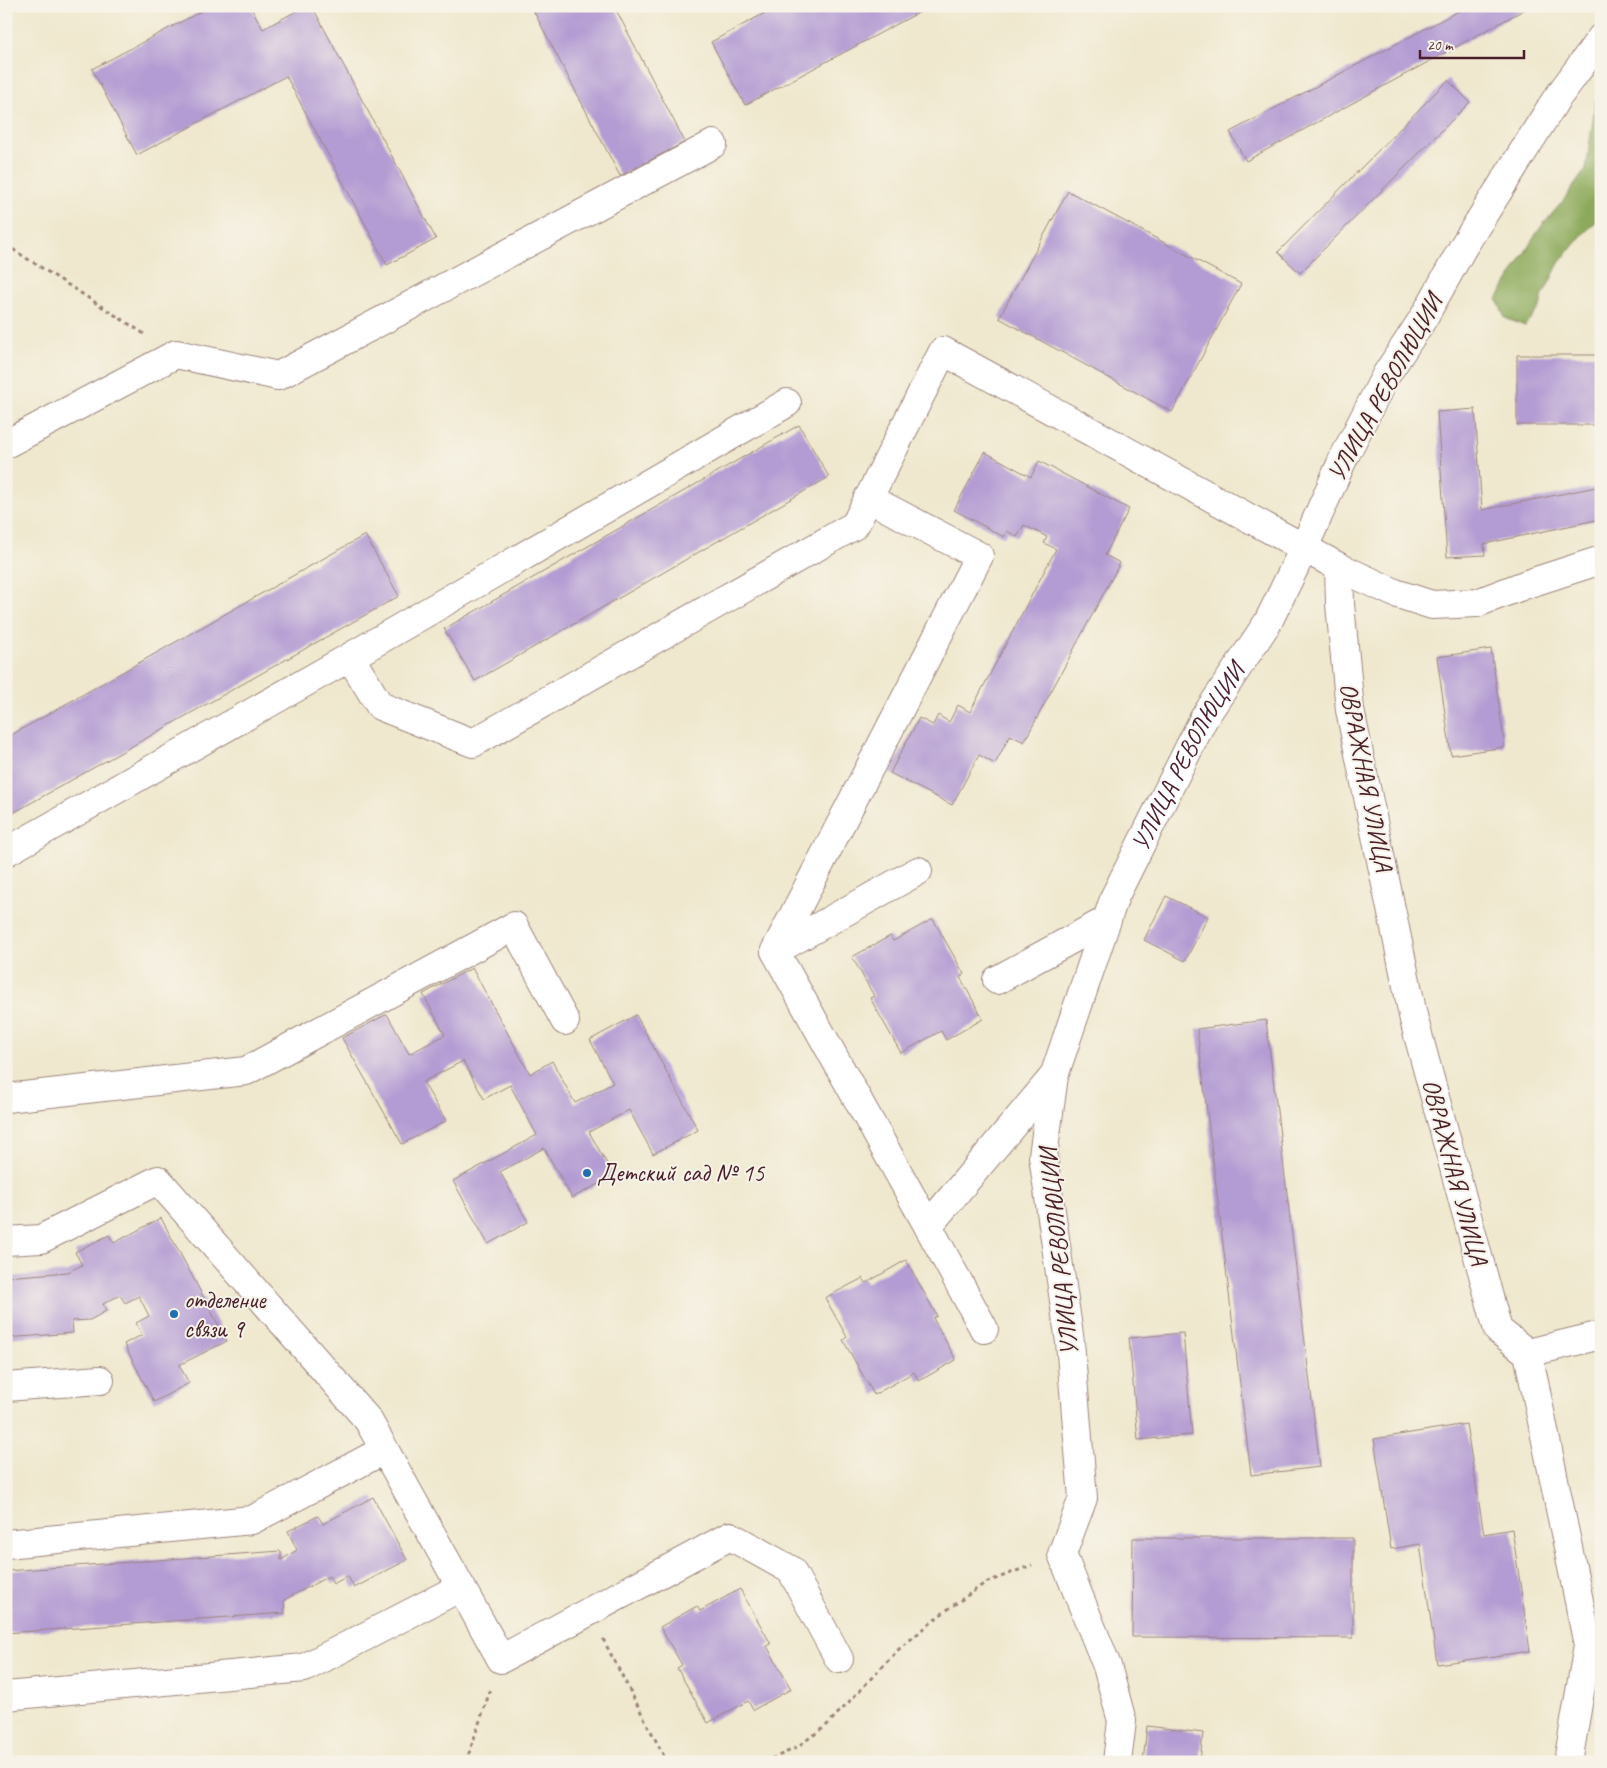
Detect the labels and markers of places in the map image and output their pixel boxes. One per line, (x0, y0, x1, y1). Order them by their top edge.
place label: Детский сад № 15 (597, 1157, 766, 1189)
marker: Детский сад № 15 (581, 1167, 593, 1179)
place label: отделение связи 9 (184, 1284, 267, 1345)
marker: отделение связи 9 (168, 1308, 180, 1320)

